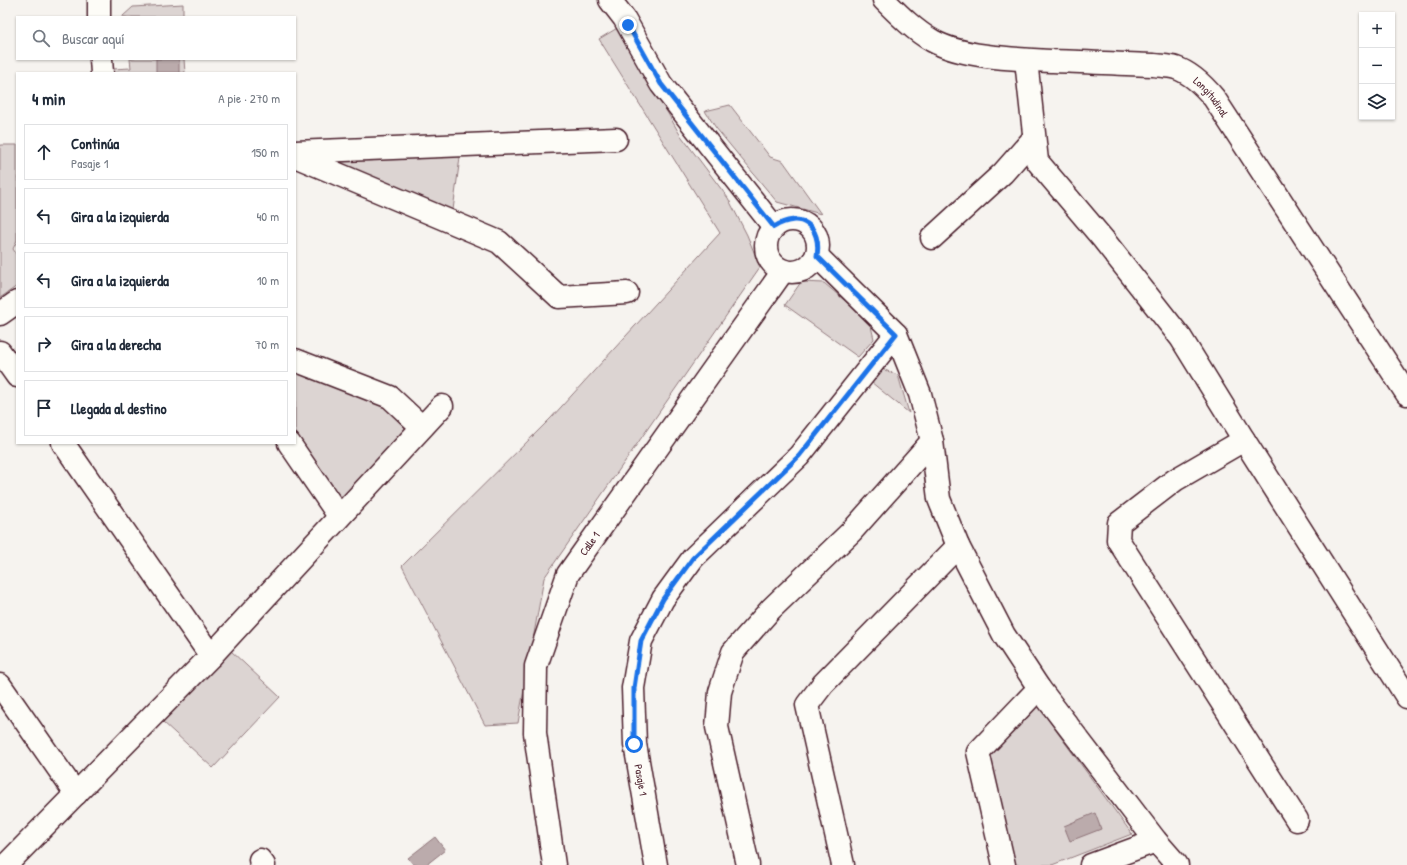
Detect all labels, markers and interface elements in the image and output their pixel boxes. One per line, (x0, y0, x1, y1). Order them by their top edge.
map controls (1359, 12, 1395, 120)
button: + (1359, 12, 1395, 48)
search box (16, 16, 296, 60)
route end (619, 16, 637, 34)
icon: search (30, 27, 52, 49)
text: Buscar aquí (62, 28, 125, 49)
button: − (1359, 48, 1395, 84)
street label: Longitudinal (1191, 74, 1231, 120)
button: layers (1359, 84, 1395, 120)
text: 4 min (32, 87, 65, 110)
text: A pie · 270 m (218, 89, 280, 107)
text: Continúa (71, 133, 119, 154)
icon: ahead (33, 141, 55, 163)
text: 150 m (251, 143, 279, 161)
text: Pasaje 1 (71, 154, 108, 172)
icon: left (33, 205, 55, 227)
text: Gira a la izquierda (71, 206, 169, 227)
text: 40 m (256, 207, 279, 225)
icon: left (33, 269, 55, 291)
text: Gira a la izquierda (71, 270, 169, 291)
text: 10 m (257, 271, 279, 289)
icon: right (33, 333, 55, 355)
text: Gira a la derecha (71, 334, 161, 355)
text: 70 m (255, 335, 279, 353)
icon: arrive (33, 397, 55, 419)
text: Llegada al destino (71, 398, 167, 419)
street label: Calle 1 (576, 529, 603, 558)
route start (625, 735, 643, 753)
street label: Pasaje 1 (631, 763, 651, 797)

